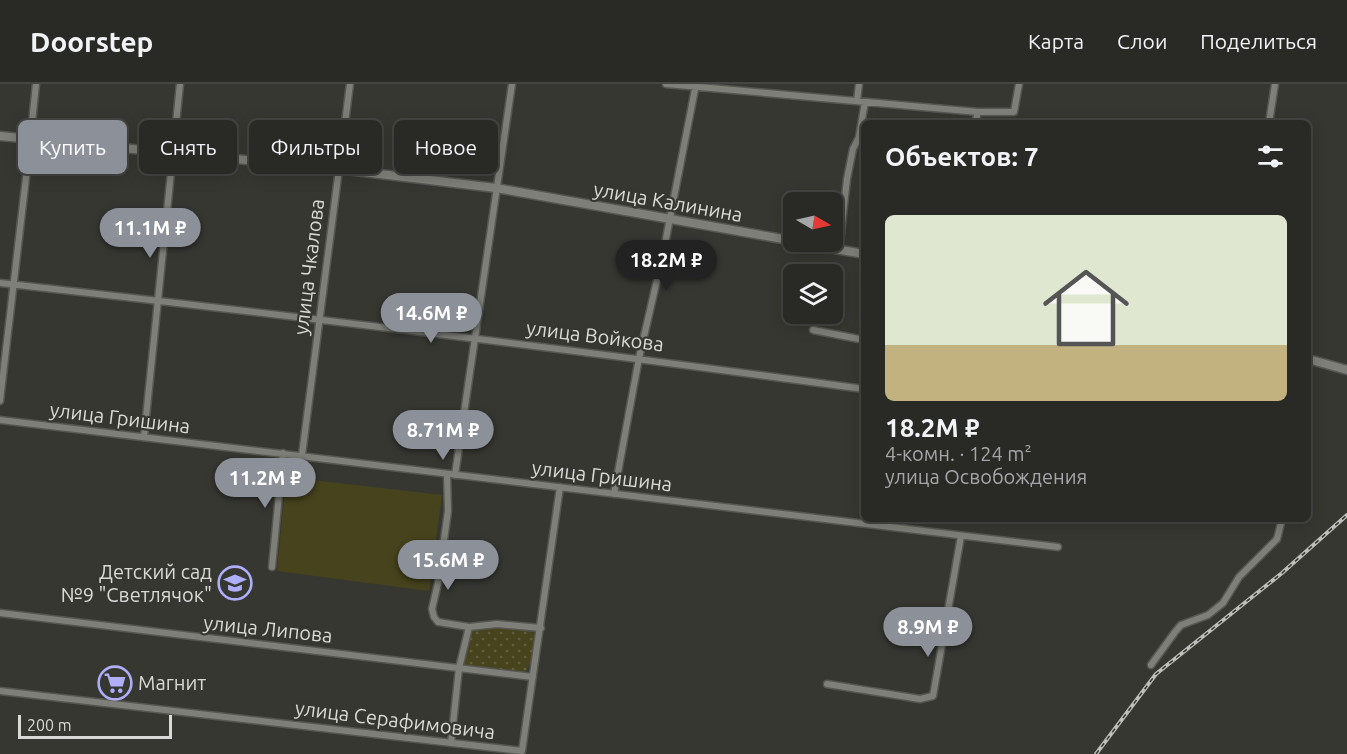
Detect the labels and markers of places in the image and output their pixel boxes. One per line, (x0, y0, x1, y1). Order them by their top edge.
pin: 11.1M ₽ (95, 208, 205, 259)
pin: 18.2M ₽ (611, 240, 721, 291)
pin: 14.6M ₽ (376, 293, 486, 344)
pin: 8.71M ₽ (388, 410, 498, 461)
pin: 11.2M ₽ (210, 458, 320, 509)
pin: 15.6M ₽ (393, 540, 503, 591)
place label: Детский сад №9 "Светлячок" (61, 560, 212, 606)
school or university icon: Детский сад №9 "Светлячок" (217, 565, 253, 601)
pin: 8.9M ₽ (879, 607, 977, 658)
supermarket icon: Магнит (97, 665, 133, 701)
place label: Магнит (138, 671, 206, 694)

